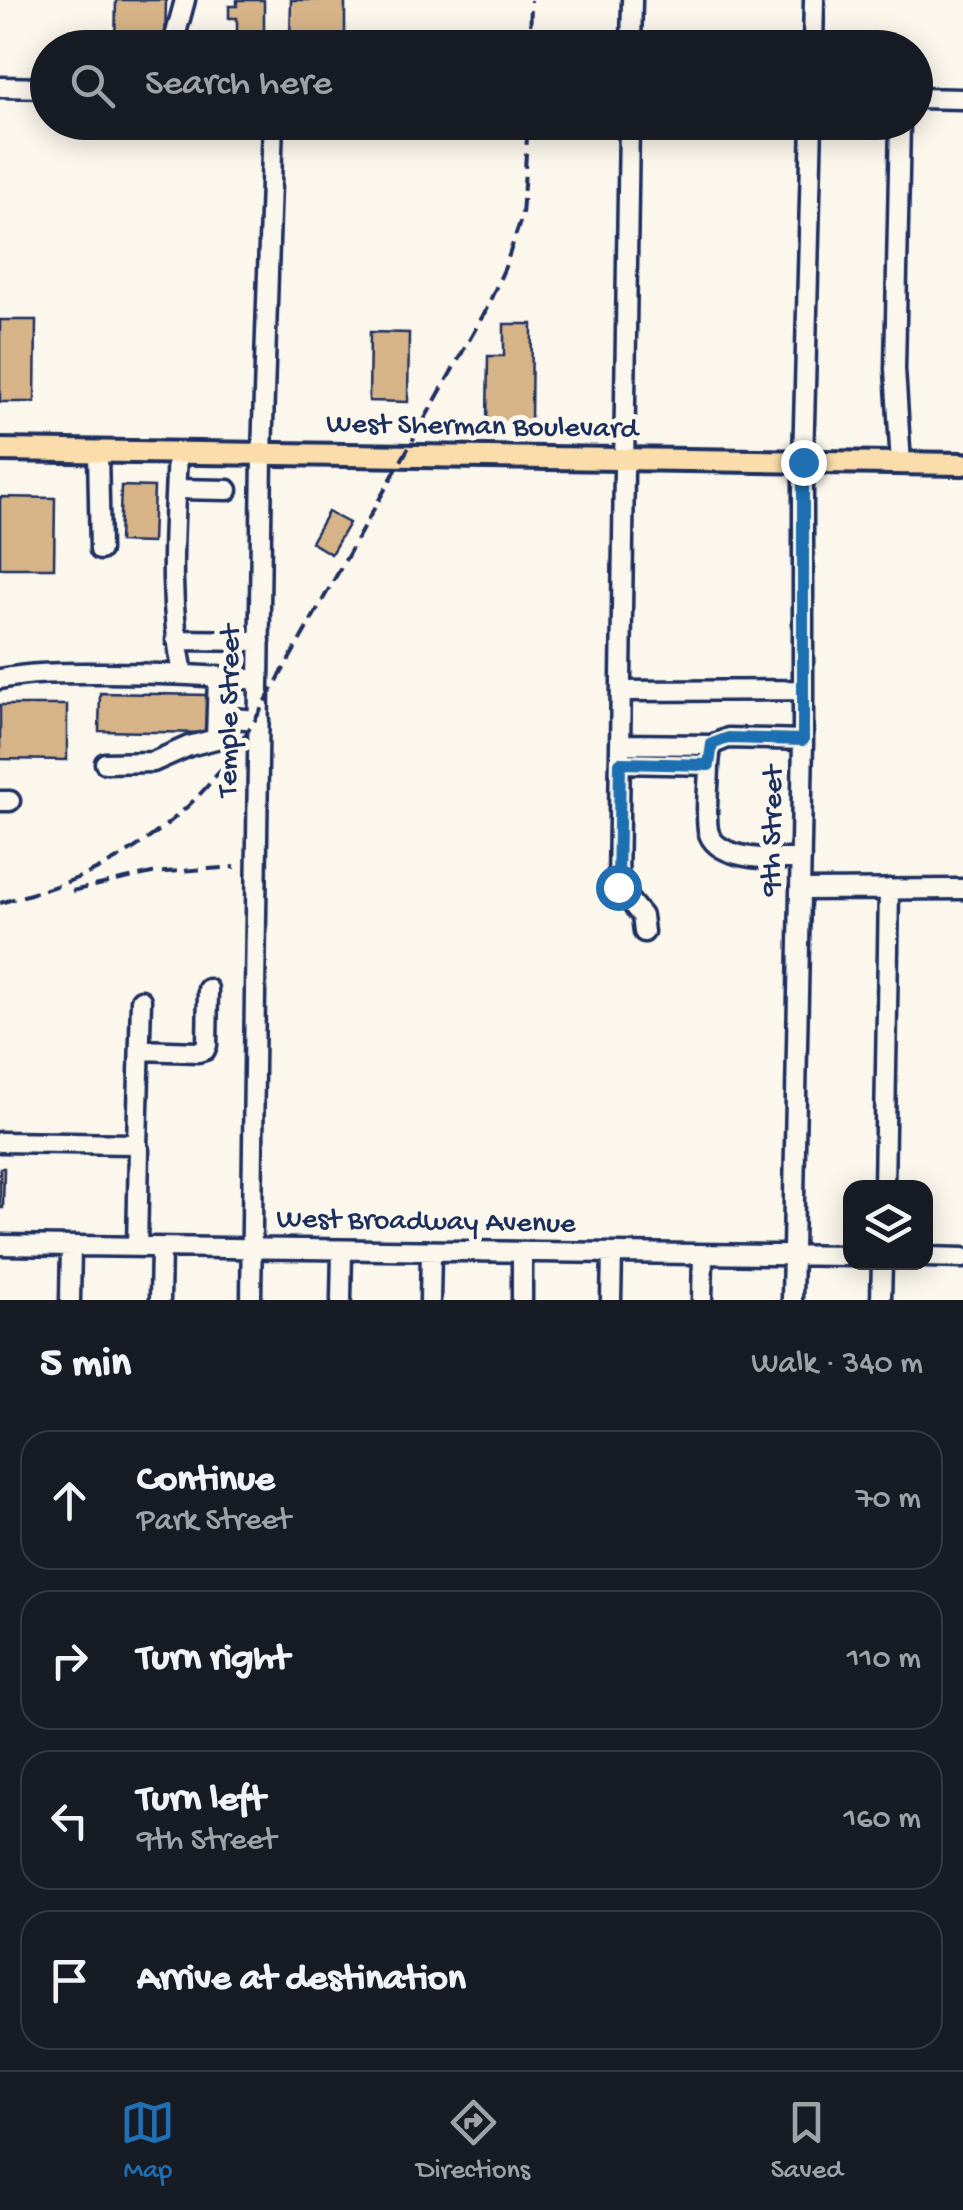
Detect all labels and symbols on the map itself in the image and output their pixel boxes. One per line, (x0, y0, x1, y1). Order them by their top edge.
street label: West Sherman Boulevard (326, 408, 641, 448)
route end (781, 440, 827, 486)
street label: Temple Street (212, 622, 250, 799)
street label: 9th Street (755, 763, 793, 898)
route start (596, 865, 642, 911)
street label: West Broadway Avenue (276, 1203, 576, 1243)

